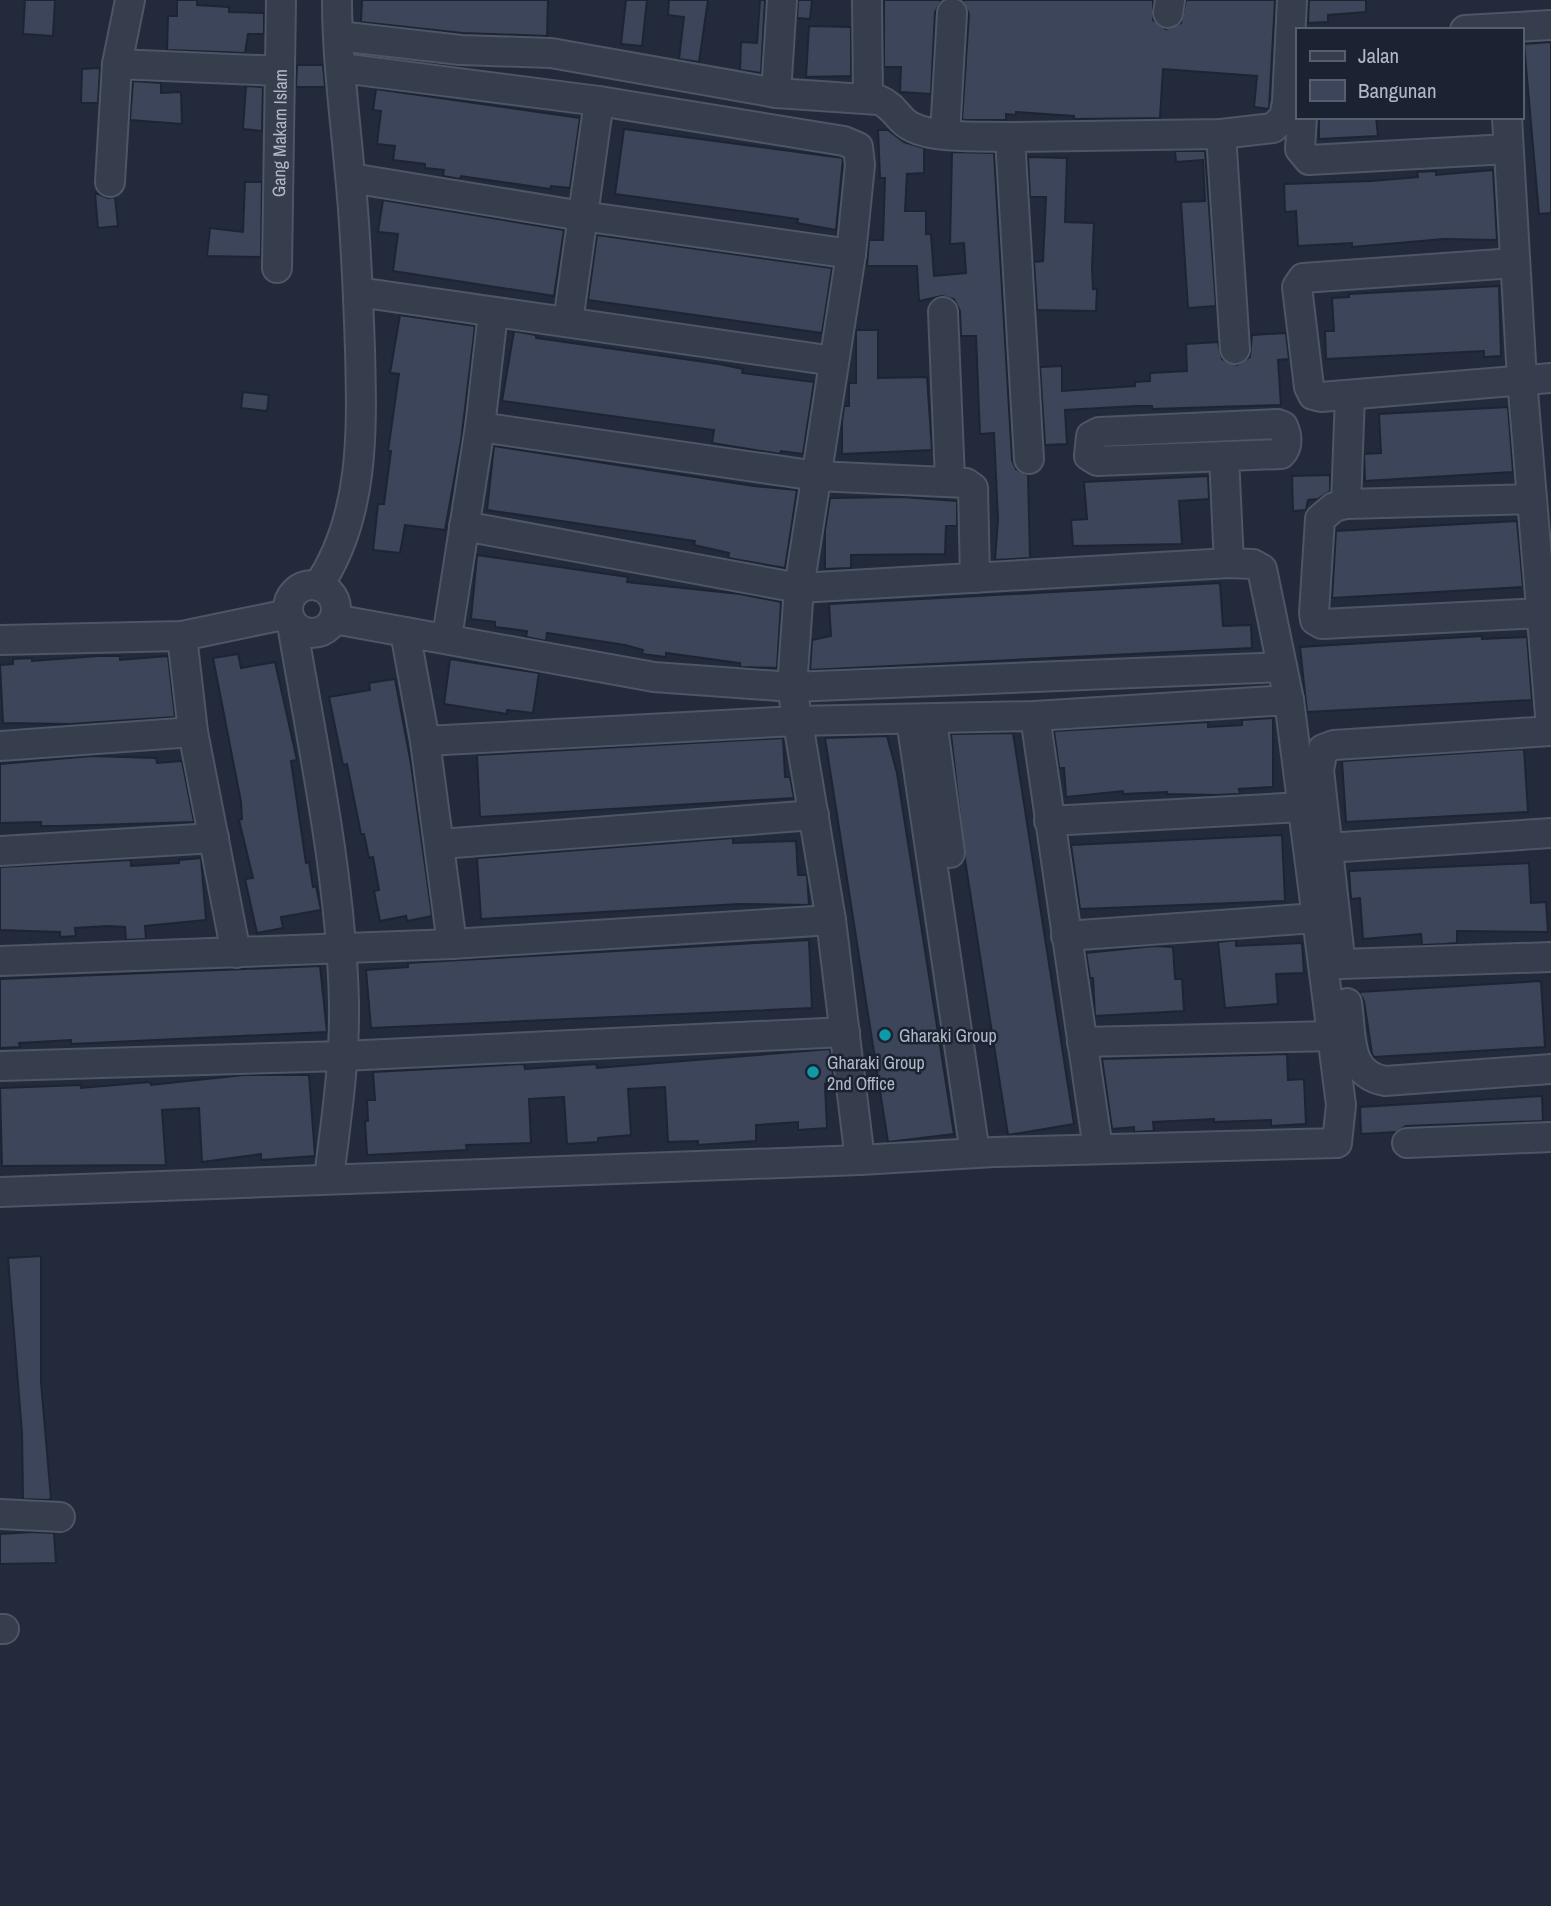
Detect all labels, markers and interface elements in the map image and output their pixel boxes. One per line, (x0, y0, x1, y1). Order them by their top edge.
legend (1296, 28, 1523, 119)
text: Jalan (1358, 41, 1399, 70)
street label: Gang Makam Islam (266, 69, 292, 197)
text: Bangunan (1358, 76, 1437, 105)
place label: Gharaki Group (899, 1023, 997, 1048)
marker: Gharaki Group (877, 1027, 893, 1043)
place label: Gharaki Group 2nd Office (827, 1050, 925, 1096)
marker: Gharaki Group 2nd Office (805, 1064, 821, 1080)

